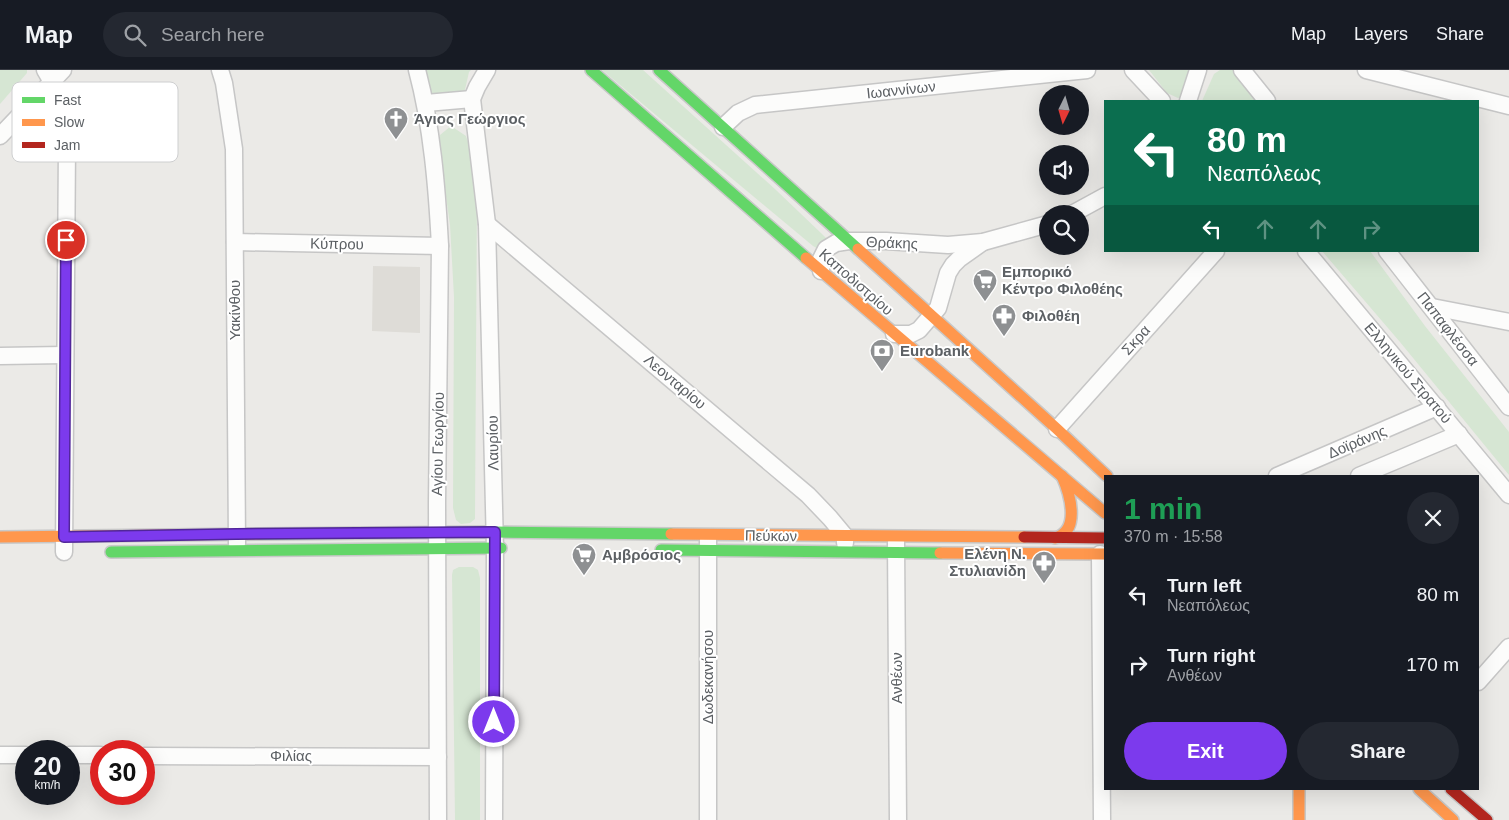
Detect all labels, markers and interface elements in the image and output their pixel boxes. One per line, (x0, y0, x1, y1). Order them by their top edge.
search box (103, 12, 453, 57)
text: Map (25, 21, 73, 48)
icon: search (121, 21, 149, 49)
text: Search here (161, 24, 265, 45)
text: Map (1291, 24, 1326, 44)
text: Layers (1354, 24, 1408, 44)
text: Share (1436, 24, 1484, 44)
street label: Ιωαννίνων (865, 77, 936, 102)
legend (12, 82, 178, 162)
north arrow (1039, 85, 1089, 135)
map controls (1039, 85, 1089, 255)
text: Fast (54, 92, 81, 108)
church icon: Άγιος Γεώργιος (383, 106, 409, 140)
place label: Άγιος Γεώργιος (414, 110, 526, 127)
text: Slow (54, 114, 85, 130)
icon: left (1124, 120, 1189, 185)
text: 80 m (1207, 120, 1287, 159)
text: Jam (54, 137, 80, 153)
button: sound (1039, 145, 1089, 195)
text: Νεαπόλεως (1207, 161, 1321, 186)
button: search (1039, 205, 1089, 255)
icon: left (1198, 215, 1226, 243)
icon: ahead (1251, 215, 1279, 243)
icon: ahead (1304, 215, 1332, 243)
icon: right (1357, 215, 1385, 243)
pin (45, 219, 87, 261)
icon: arrive (52, 226, 80, 254)
street label: Θράκης (866, 233, 918, 252)
street label: Κύπρου (310, 235, 364, 252)
street label: Καποδιστρίου (816, 245, 897, 318)
place label: Εμπορικό Κέντρο Φιλοθέης (1002, 263, 1123, 297)
supermarket icon: Εμπορικό Κέντρο Φιλοθέης (972, 268, 998, 302)
street label: Υακίνθου (226, 280, 243, 340)
street label: Παπαφλέσσα (1414, 288, 1483, 369)
pharmacy icon: Φιλοθέη (991, 303, 1017, 337)
place label: Φιλοθέη (1022, 307, 1080, 324)
street label: Ελληνικού Στρατού (1361, 319, 1455, 426)
street label: Σκρα (1118, 321, 1154, 358)
bank icon: Eurobank (869, 338, 895, 372)
place label: Eurobank (900, 342, 970, 359)
street label: Λεονταρίου (641, 351, 710, 412)
street label: Αγίου Γεωργίου (428, 392, 447, 496)
street label: Λαυρίου (484, 415, 501, 471)
street label: Δοϊράνης (1325, 422, 1389, 461)
text: 1 min (1124, 492, 1202, 525)
button: close (1407, 492, 1459, 544)
street label: Πεύκων (745, 527, 797, 544)
text: 370 m · 15:58 (1124, 528, 1223, 545)
supermarket icon: Αμβρόσιος (571, 542, 597, 576)
place label: Ελένη Ν. Στυλιανίδη (949, 545, 1026, 579)
place label: Αμβρόσιος (602, 546, 681, 563)
pharmacy icon: Ελένη Ν. Στυλιανίδη (1031, 550, 1057, 584)
text: Turn left (1167, 575, 1242, 596)
icon: left (1124, 581, 1152, 609)
text: 80 m (1417, 584, 1459, 605)
text: Νεαπόλεως (1167, 597, 1250, 614)
street label: Δωδεκανήσου (699, 630, 716, 724)
text: Turn right (1167, 645, 1255, 666)
icon: right (1124, 651, 1152, 679)
street label: Ανθέων (888, 652, 905, 704)
text: 170 m (1406, 654, 1459, 675)
text: Ανθέων (1167, 667, 1222, 684)
position arrow (467, 695, 519, 747)
button: Exit (1124, 722, 1287, 780)
button: Share (1297, 722, 1459, 780)
speed limit sign: 30 (90, 740, 155, 805)
street label: Φιλίας (270, 747, 312, 764)
text: 20 (34, 752, 61, 780)
text: km/h (34, 778, 61, 792)

